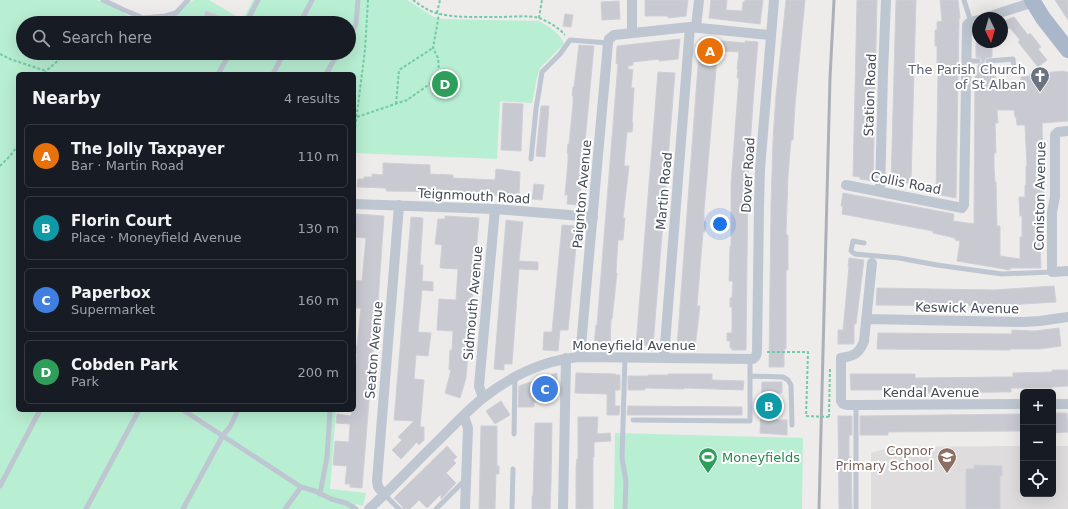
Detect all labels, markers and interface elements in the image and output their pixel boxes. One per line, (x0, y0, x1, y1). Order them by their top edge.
north arrow (972, 12, 1008, 48)
search box (16, 16, 356, 60)
icon: search (30, 27, 52, 49)
text: Search here (62, 29, 152, 47)
pin: A (697, 36, 723, 66)
street label: Station Road (861, 53, 879, 137)
place label: The Parish Church of St Alban (907, 62, 1026, 92)
church icon: The Parish Church of St Alban (1029, 65, 1051, 93)
pin: D (432, 69, 458, 99)
text: Nearby (32, 88, 101, 108)
text: 4 results (284, 91, 340, 106)
street label: Dover Road (739, 137, 757, 213)
street label: Paignton Avenue (570, 139, 594, 249)
text: The Jolly Taxpayer (71, 140, 224, 158)
street label: Coniston Avenue (1032, 141, 1048, 251)
text: A (41, 149, 51, 164)
text: 110 m (297, 149, 339, 164)
street label: Martin Road (653, 151, 675, 231)
text: Bar · Martin Road (71, 158, 184, 173)
street label: Collis Road (870, 169, 942, 197)
street label: Teignmouth Road (416, 186, 531, 206)
text: Florin Court (71, 212, 172, 230)
your location (710, 214, 730, 234)
text: B (41, 221, 51, 236)
text: 130 m (297, 221, 339, 236)
text: Place · Moneyfield Avenue (71, 230, 242, 245)
street label: Sidmouth Avenue (461, 245, 485, 361)
text: Paperbox (71, 284, 151, 302)
text: C (41, 293, 51, 308)
text: 160 m (297, 293, 339, 308)
street label: Keswick Avenue (915, 300, 1019, 316)
street label: Seaton Avenue (362, 301, 386, 399)
text: Supermarket (71, 302, 155, 317)
street label: Moneyfield Avenue (572, 338, 696, 353)
text: Cobden Park (71, 356, 178, 374)
text: D (41, 365, 51, 380)
text: 200 m (297, 365, 339, 380)
text: Park (71, 374, 99, 389)
pin: C (532, 374, 558, 404)
street label: Kendal Avenue (883, 385, 979, 400)
map controls (1020, 389, 1056, 497)
button: + (1020, 389, 1056, 425)
pin: B (756, 391, 782, 421)
button: − (1020, 425, 1056, 461)
place label: Copnor Primary School (835, 443, 934, 473)
sports icon: Moneyfields (697, 446, 719, 474)
school or university icon: Copnor Primary School (936, 446, 958, 474)
place label: Moneyfields (722, 450, 800, 465)
button: locate (1020, 461, 1056, 497)

